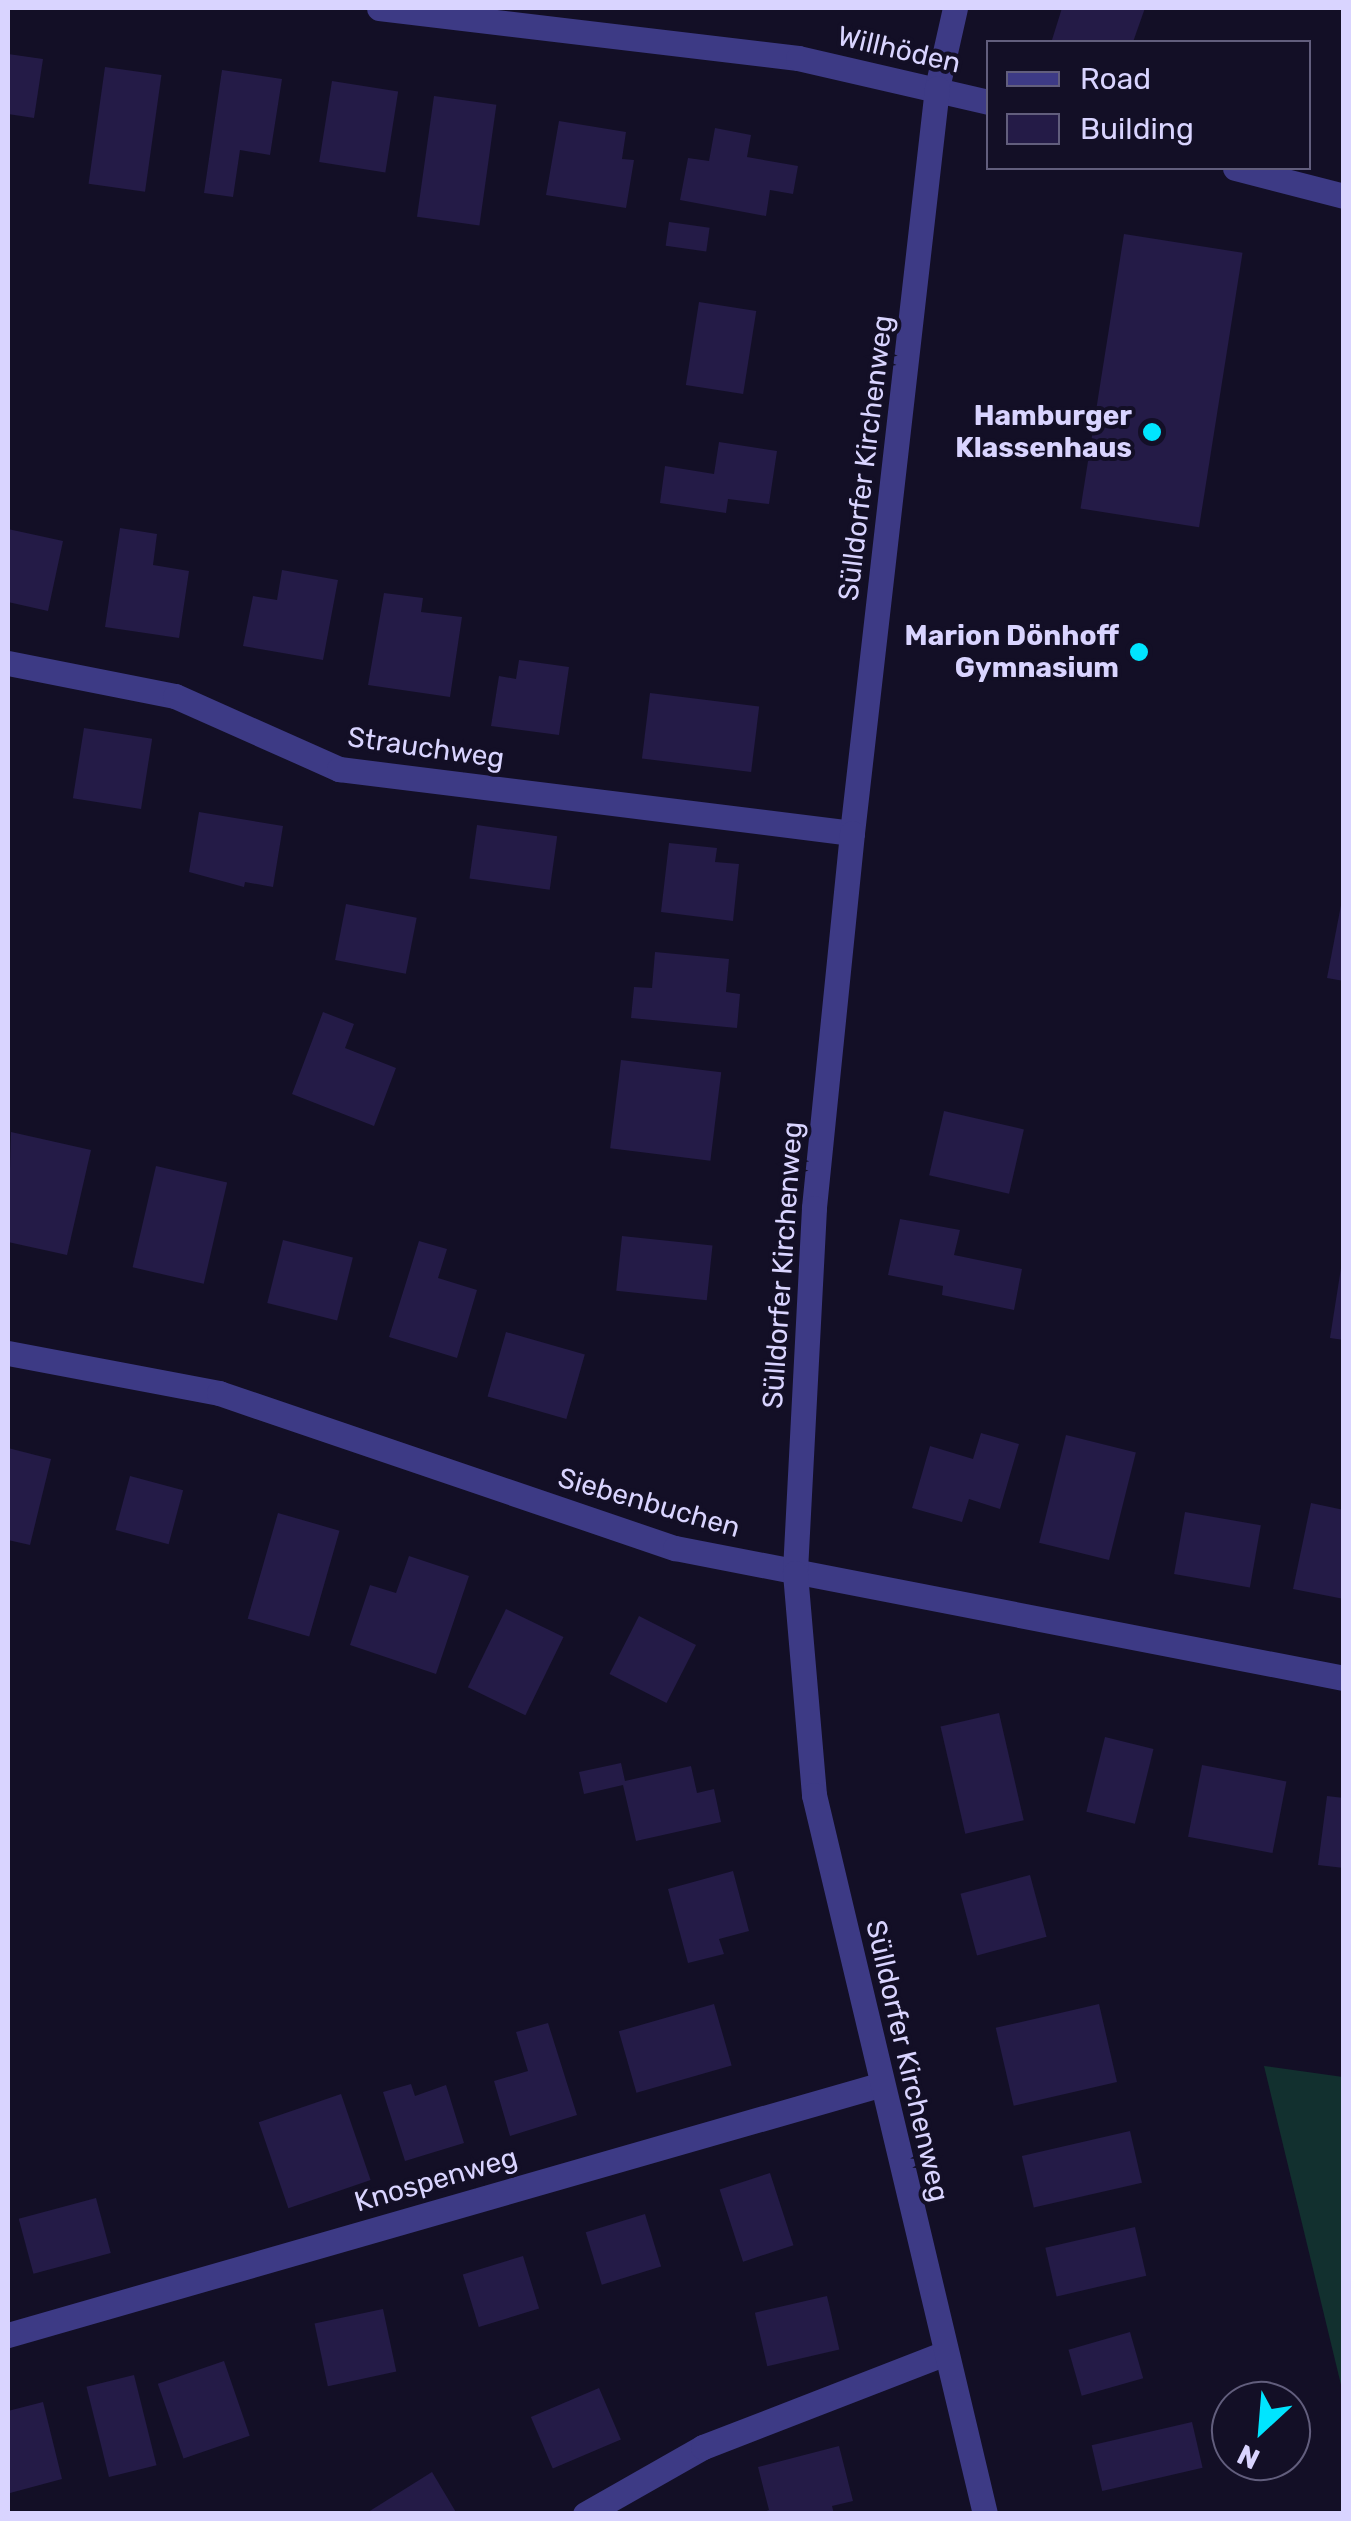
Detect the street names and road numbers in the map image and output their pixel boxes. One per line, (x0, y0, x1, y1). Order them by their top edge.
street label: Willhöden (834, 20, 964, 80)
street label: Sülldorfer Kirchenweg (832, 313, 900, 603)
street label: Strauchweg (345, 720, 507, 776)
street label: Sülldorfer Kirchenweg (756, 1120, 810, 1410)
street label: Siebenbuchen (554, 1461, 744, 1545)
street label: Sülldorfer Kirchenweg (858, 1917, 956, 2205)
street label: Knospenweg (351, 2141, 521, 2219)

